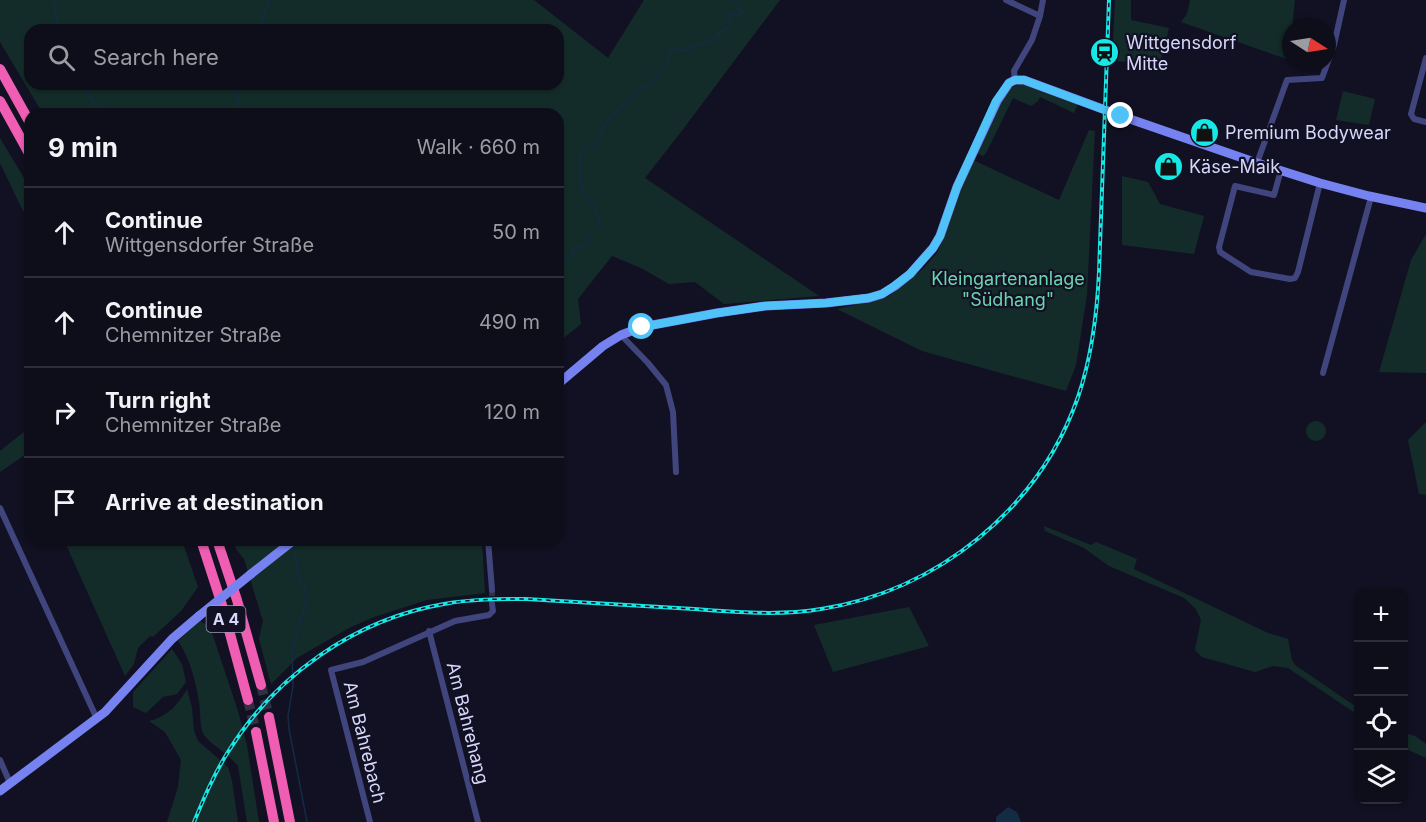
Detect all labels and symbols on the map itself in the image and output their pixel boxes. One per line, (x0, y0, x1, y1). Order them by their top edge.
north arrow (1282, 18, 1336, 72)
place label: Wittgensdorf Mitte (1126, 32, 1237, 74)
station icon: Wittgensdorf Mitte (1089, 36, 1121, 68)
route end (1107, 102, 1133, 128)
shop icon: Premium Bodywear (1188, 116, 1220, 148)
place label: Premium Bodywear (1225, 122, 1391, 143)
shop icon: Käse-Maik (1152, 150, 1184, 182)
place label: Käse-Maik (1189, 156, 1280, 177)
park label: Kleingartenanlage "Südhang" (931, 268, 1085, 310)
route start (628, 313, 654, 339)
road number: A 4 (206, 606, 246, 632)
street label: Am Bahrehang (443, 660, 493, 786)
street label: Am Bahrebach (340, 679, 390, 805)

